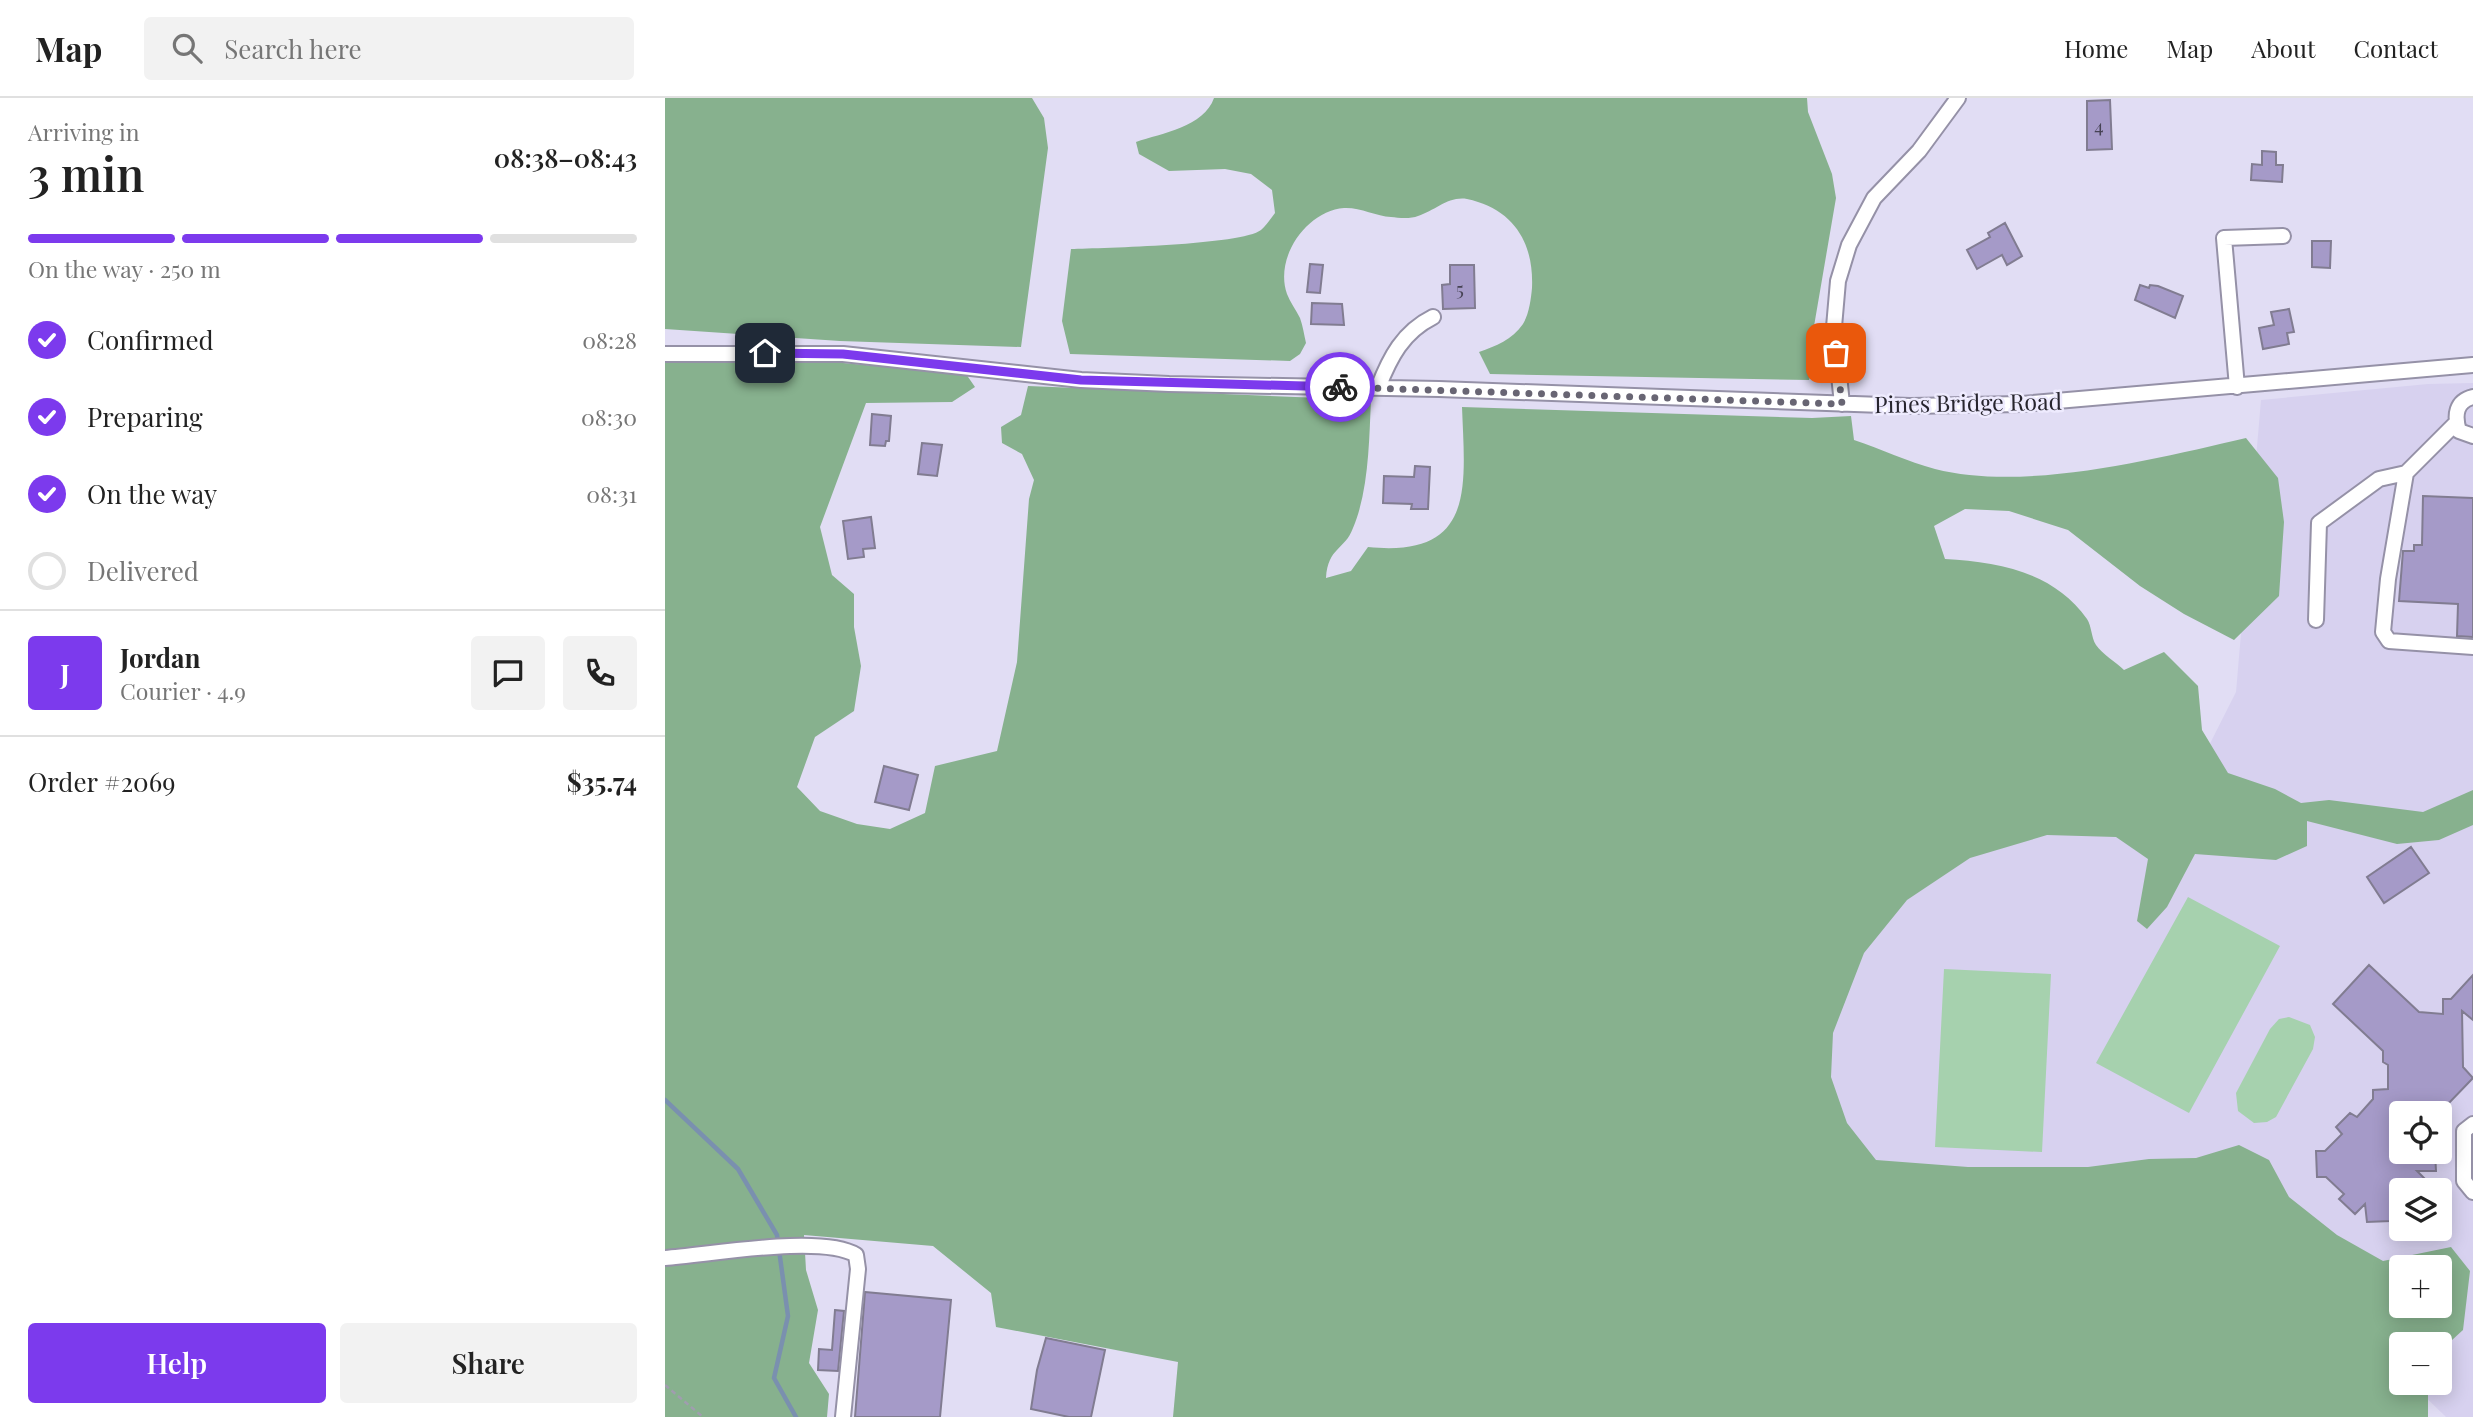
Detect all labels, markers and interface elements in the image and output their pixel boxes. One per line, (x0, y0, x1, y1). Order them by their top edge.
search box (144, 17, 634, 80)
text: Map (35, 26, 102, 70)
icon: search (168, 29, 206, 67)
text: Search here (224, 31, 362, 66)
text: Home (2064, 32, 2128, 64)
text: Map (2166, 32, 2213, 64)
text: About (2251, 32, 2315, 64)
text: Contact (2353, 32, 2438, 64)
house number: 4 (2094, 112, 2104, 138)
text: Arriving in (28, 116, 140, 147)
text: 08:38–08:43 (494, 140, 637, 175)
text: 3 min (28, 142, 144, 204)
text: On the way · 250 m (28, 253, 221, 284)
house number: 5 (1456, 275, 1464, 301)
icon: check (28, 321, 66, 359)
text: Confirmed (87, 322, 214, 357)
pin (735, 323, 795, 383)
pin (1806, 323, 1866, 383)
text: 08:28 (582, 324, 637, 355)
icon: home (746, 334, 784, 372)
icon: bag (1817, 334, 1855, 372)
courier (1305, 352, 1375, 422)
icon: bike (1321, 368, 1359, 406)
street label: Pines Bridge Road (1874, 385, 2062, 419)
icon: check (28, 398, 66, 436)
text: Preparing (87, 399, 203, 434)
text: 08:30 (581, 401, 637, 432)
icon: check (28, 475, 66, 513)
text: On the way (87, 476, 217, 511)
text: 08:31 (586, 478, 637, 509)
text: Delivered (87, 553, 199, 588)
button: chat (471, 636, 545, 710)
button: phone (563, 636, 637, 710)
text: Jordan (120, 640, 200, 675)
text: J (60, 656, 70, 691)
text: Courier · 4.9 (120, 675, 246, 706)
text: Order #2069 (28, 764, 175, 799)
text: $35.74 (567, 764, 637, 799)
map controls (2389, 1101, 2452, 1395)
button: locate (2389, 1101, 2452, 1164)
button: layers (2389, 1178, 2452, 1241)
button: + (2389, 1255, 2452, 1318)
button: Help (28, 1323, 326, 1403)
button: Share (340, 1323, 637, 1403)
button: − (2389, 1332, 2452, 1395)

